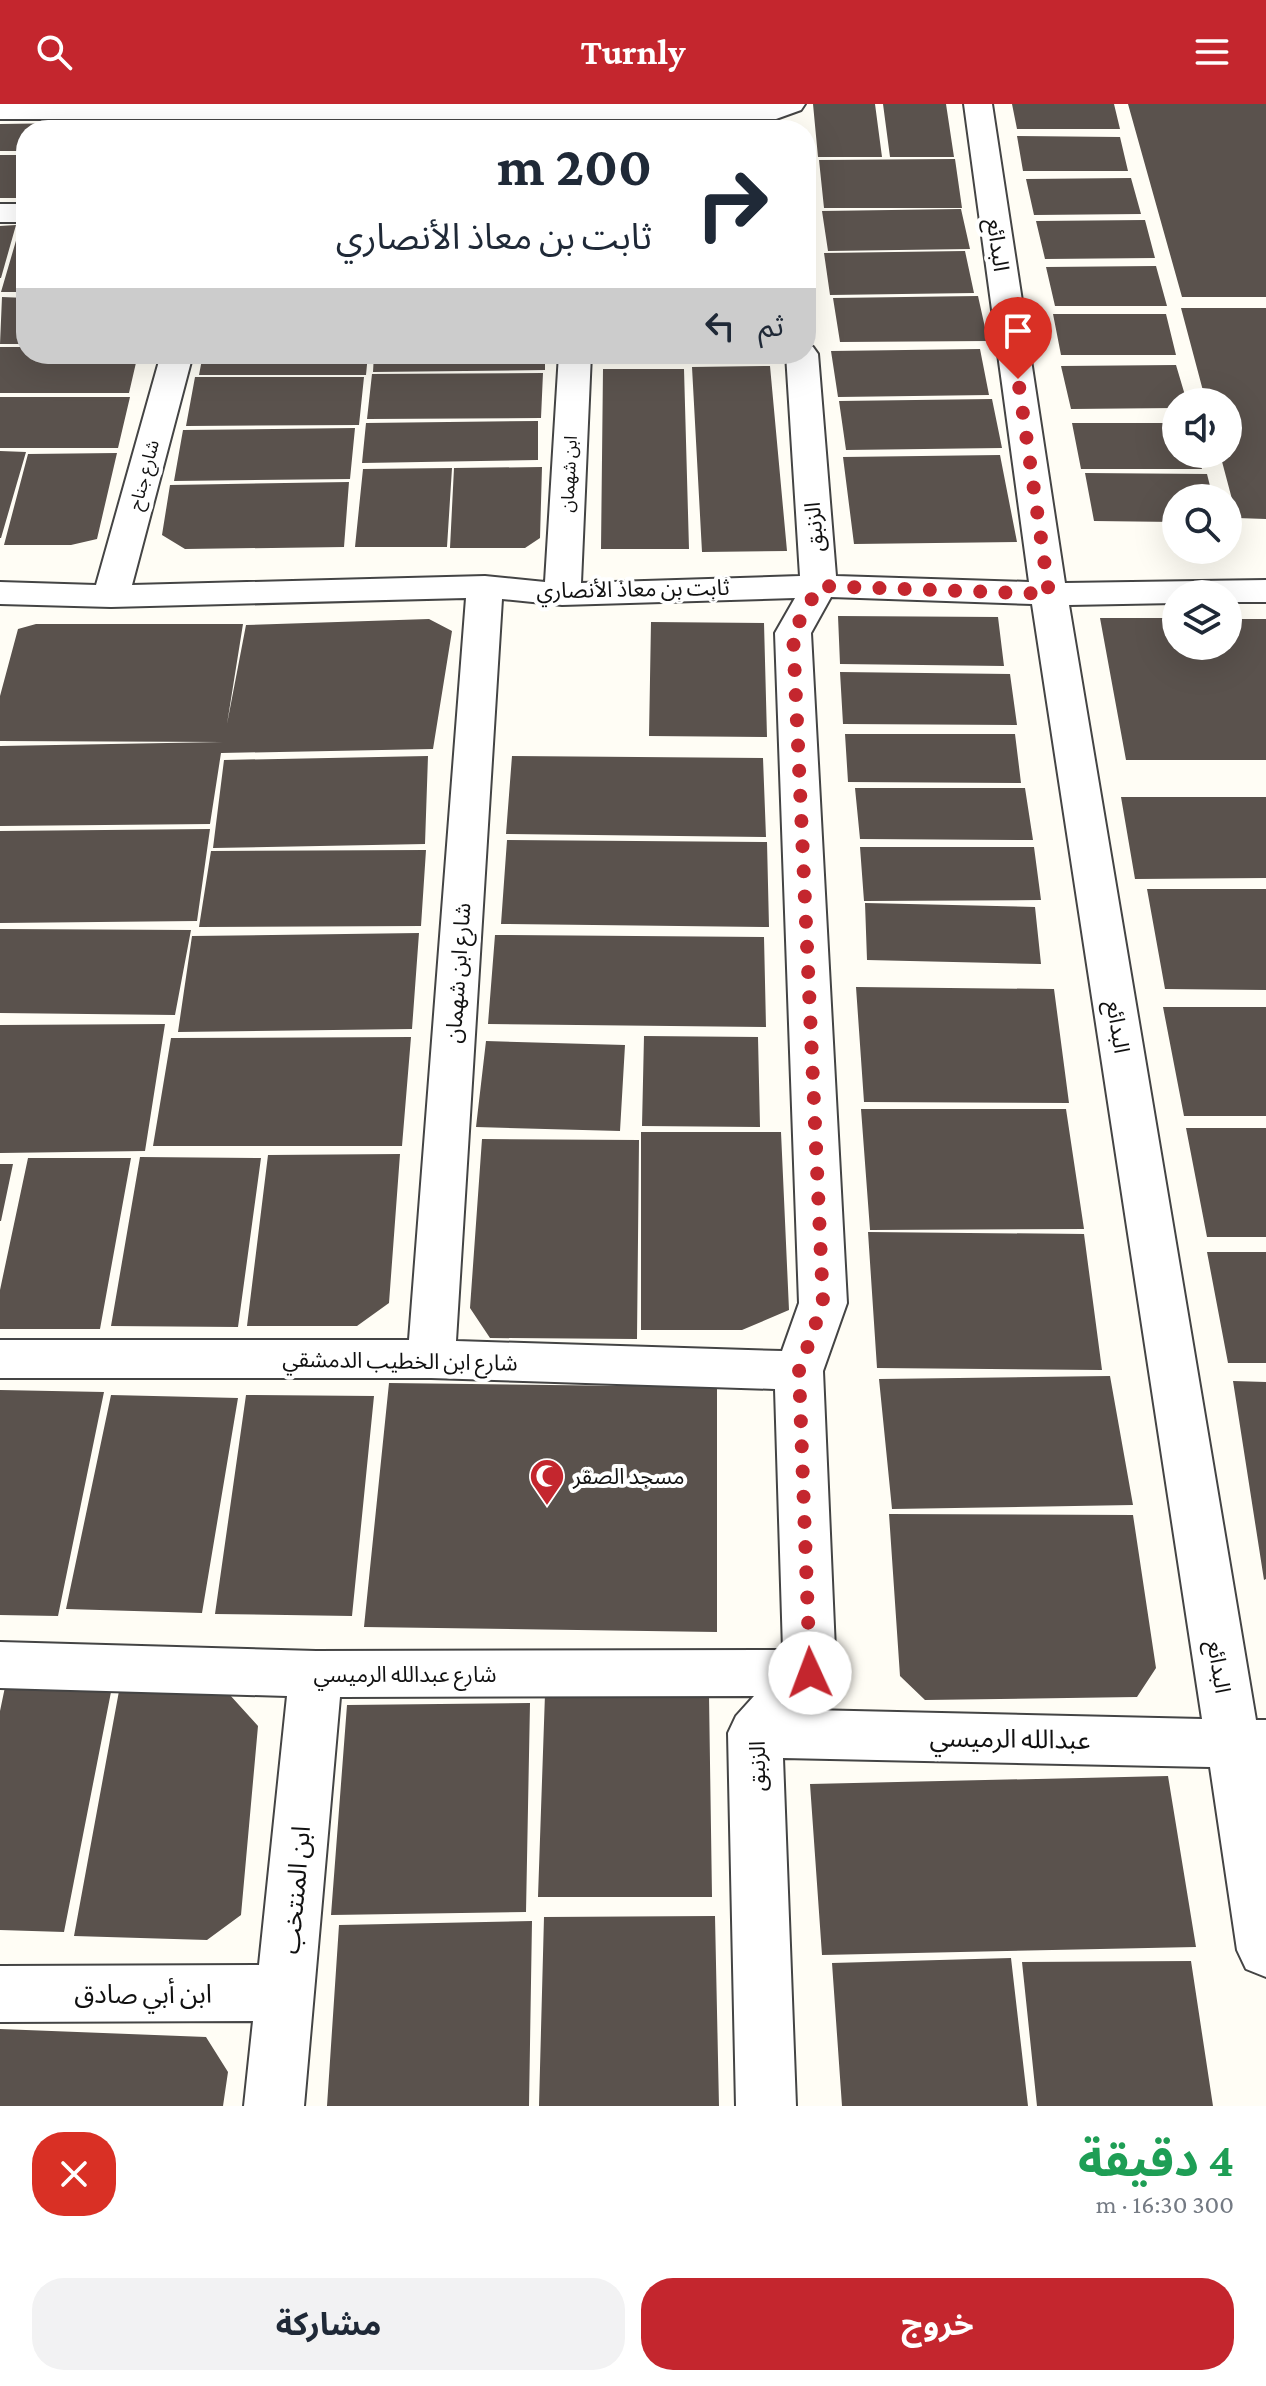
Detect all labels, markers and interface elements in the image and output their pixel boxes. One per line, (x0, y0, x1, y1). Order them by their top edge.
icon: search (32, 30, 76, 74)
icon: menu (1190, 30, 1234, 74)
text: Turnly (581, 32, 685, 72)
text: 200 m (497, 135, 652, 197)
icon: right (680, 152, 784, 256)
text: ثابت بن معاذ الأنصاري (336, 217, 652, 257)
street label: البدائع (978, 217, 1014, 274)
pin (984, 297, 1052, 379)
icon: left (698, 304, 742, 348)
text: ثم (758, 309, 784, 342)
icon: arrive (996, 309, 1040, 353)
map controls (1162, 388, 1242, 660)
button: sound (1162, 388, 1242, 468)
street label: ابن شهمان (557, 435, 582, 513)
street label: شارع جناح (125, 438, 167, 513)
button: search (1162, 484, 1242, 564)
street label: الزنبق (800, 501, 829, 553)
street label: ثابت بن معاذ الأنصاري (536, 575, 730, 607)
button: layers (1162, 580, 1242, 660)
street label: شارع ابن شهمان (441, 902, 479, 1044)
street label: البدائع (1098, 999, 1134, 1056)
street label: شارع ابن الخطيب الدمشقي (282, 1346, 518, 1380)
mosque icon: مسجد الصقر (528, 1457, 566, 1507)
place label: مسجد الصقر (572, 1464, 685, 1489)
position arrow (768, 1631, 852, 1715)
street label: البدائع (1199, 1639, 1235, 1696)
street label: شارع عبدالله الرميسي (313, 1662, 497, 1691)
street label: عبدالله الرميسي (929, 1723, 1091, 1760)
street label: الزنبق (745, 1741, 771, 1791)
street label: ابن المنتخب (276, 1825, 316, 1955)
street label: ابن أبي صادق (74, 1977, 212, 2014)
button: close (32, 2132, 116, 2216)
text: 4 دقيقة (1078, 2133, 1234, 2186)
text: 300 m · 16:30 (1096, 2190, 1234, 2219)
button: مشاركة (32, 2278, 625, 2370)
button: خروج (641, 2278, 1234, 2370)

